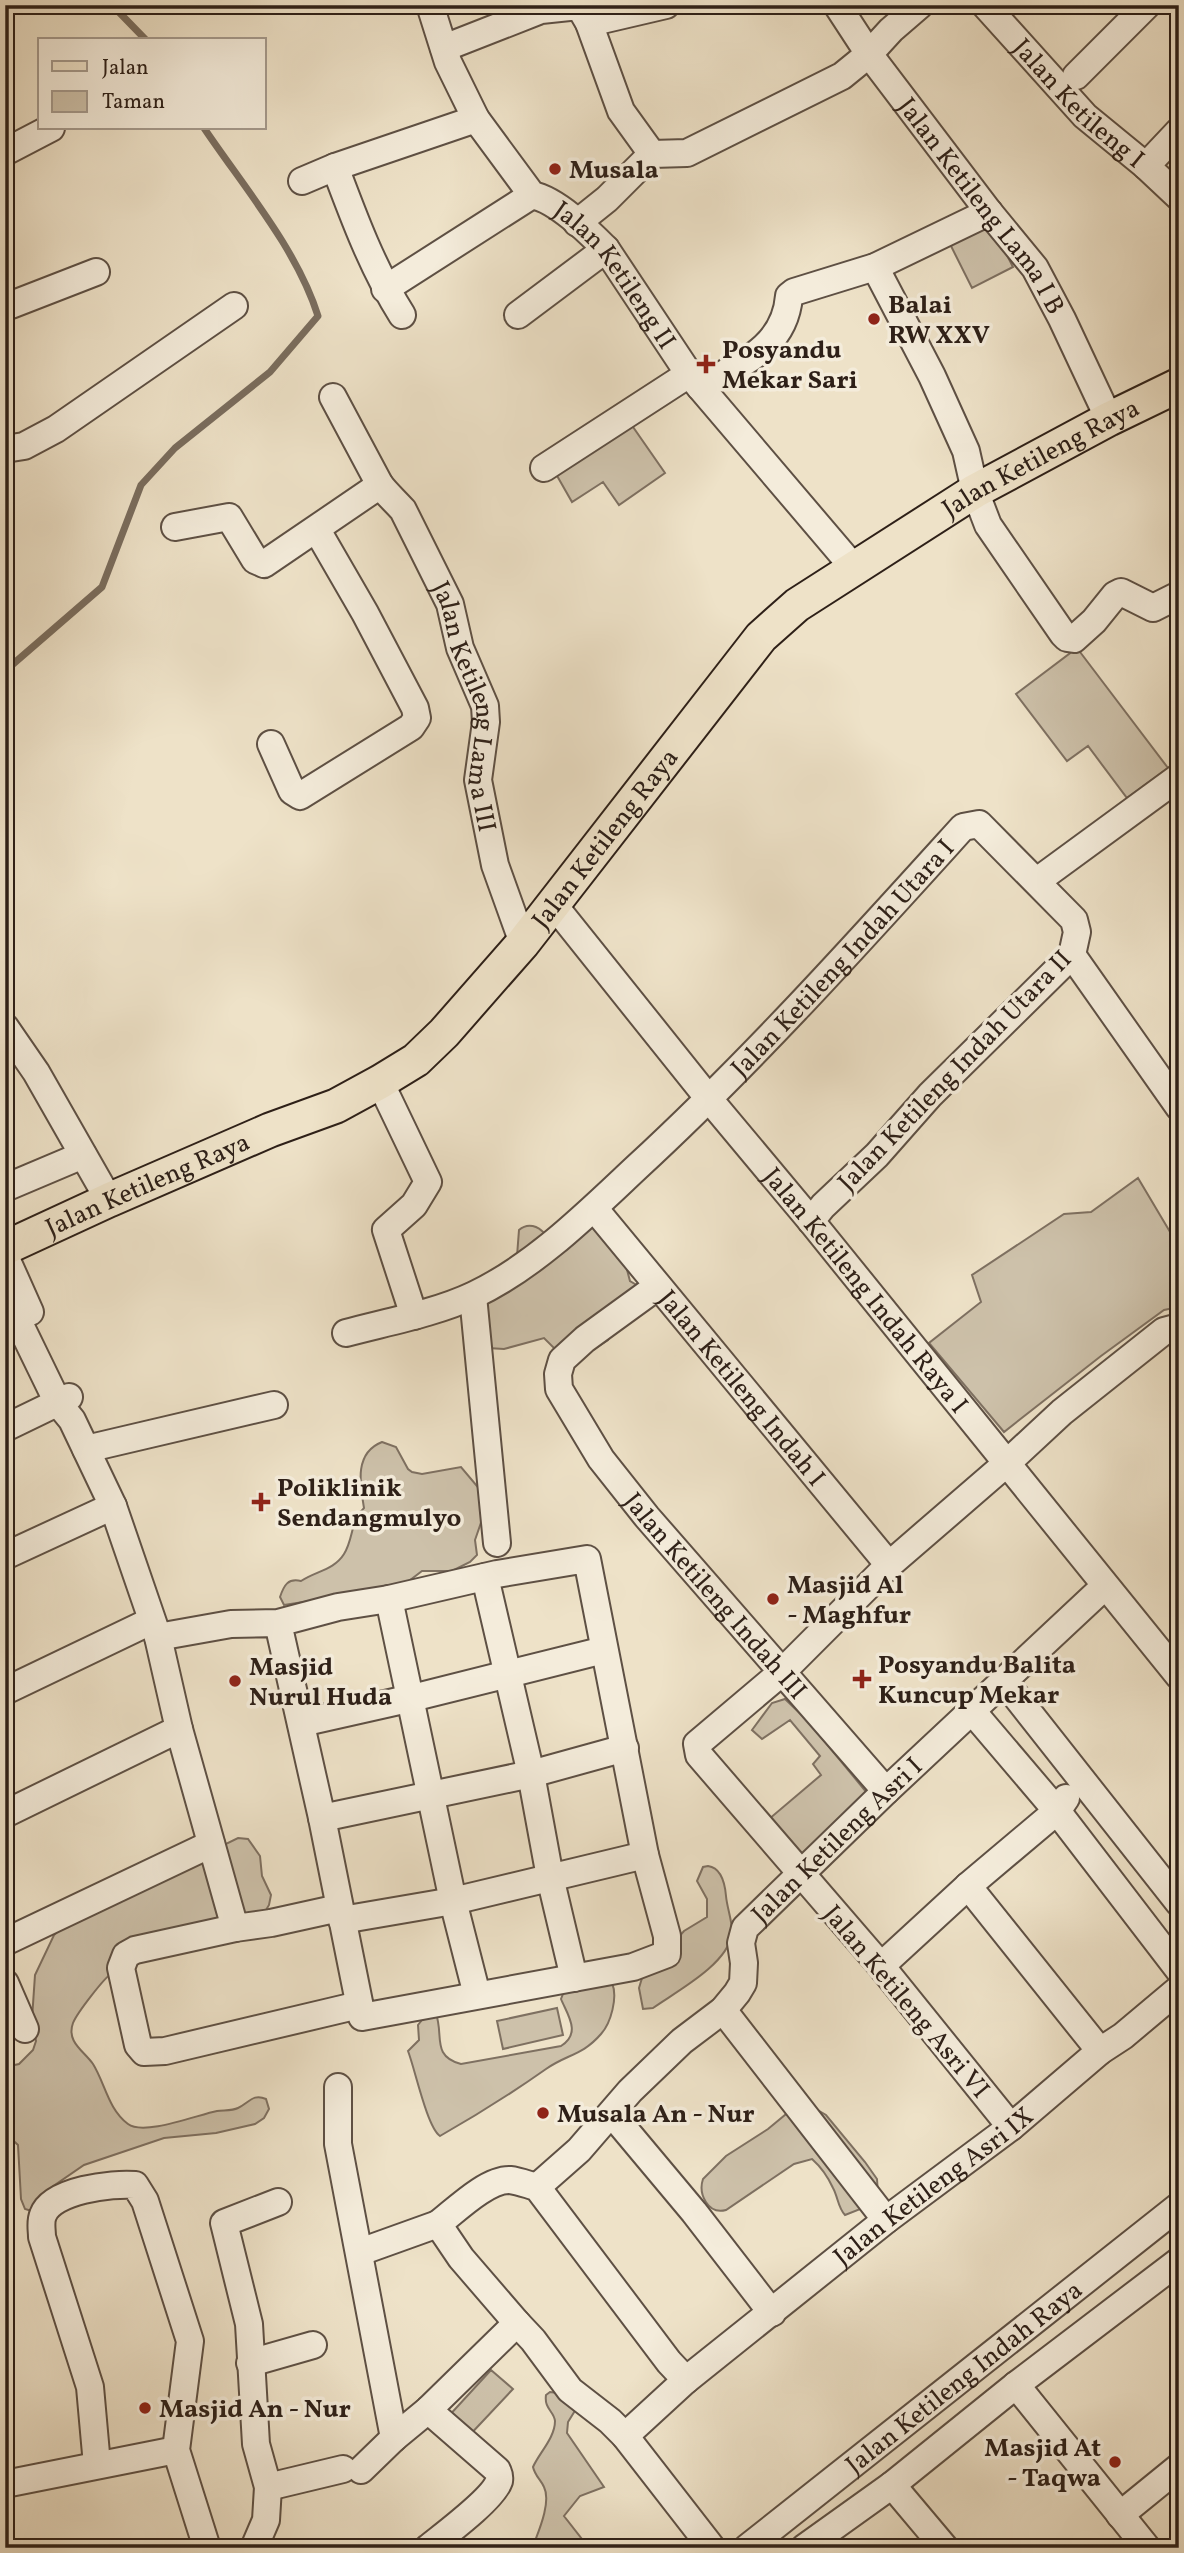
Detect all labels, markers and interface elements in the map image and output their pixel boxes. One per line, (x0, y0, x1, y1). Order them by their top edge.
street label: Jalan Ketileng I (1004, 31, 1151, 178)
legend (38, 38, 266, 130)
text: Jalan (102, 54, 149, 83)
text: Taman (102, 88, 165, 117)
street label: Jalan Ketileng Lama I B (888, 91, 1072, 321)
place label: Musala (569, 153, 659, 189)
marker: Musala (547, 161, 563, 177)
street label: Jalan Ketileng II (546, 193, 684, 357)
place label: Balai RW XXV (888, 288, 990, 354)
marker: Balai RW XXV (866, 311, 882, 327)
place label: Posyandu Mekar Sari (722, 333, 858, 399)
marker: Posyandu Mekar Sari (696, 354, 716, 374)
street label: Jalan Ketileng Raya (936, 391, 1146, 528)
street label: Jalan Ketileng Lama III (421, 575, 504, 835)
street label: Jalan Ketileng Raya (524, 742, 688, 937)
street label: Jalan Ketileng Indah Utara I (723, 832, 964, 1086)
street label: Jalan Ketileng Indah Utara II (830, 943, 1081, 1200)
street label: Jalan Ketileng Raya (40, 1125, 256, 1247)
street label: Jalan Ketileng Indah Raya I (754, 1160, 976, 1422)
street label: Jalan Ketileng Indah I (649, 1283, 833, 1495)
place label: Poliklinik Sendangmulyo (277, 1471, 461, 1537)
street label: Jalan Ketileng Indah III (614, 1486, 814, 1708)
marker: Poliklinik Sendangmulyo (251, 1492, 271, 1512)
place label: Masjid Al - Maghfur (787, 1568, 911, 1634)
marker: Masjid Al - Maghfur (765, 1591, 781, 1607)
place label: Posyandu Balita Kuncup Mekar (878, 1648, 1076, 1714)
place label: Masjid Nurul Huda (249, 1650, 392, 1716)
marker: Posyandu Balita Kuncup Mekar (852, 1669, 872, 1689)
marker: Masjid Nurul Huda (227, 1673, 243, 1689)
street label: Jalan Ketileng Asri I (744, 1750, 931, 1932)
street label: Jalan Ketileng Asri VI (814, 1898, 997, 2107)
place label: Musala An - Nur (557, 2097, 755, 2133)
street label: Jalan Ketileng Asri IX (826, 2099, 1042, 2275)
marker: Musala An - Nur (535, 2105, 551, 2121)
street label: Jalan Ketileng Indah Raya (839, 2273, 1091, 2483)
place label: Masjid An - Nur (159, 2392, 351, 2428)
marker: Masjid An - Nur (137, 2400, 153, 2416)
place label: Masjid At - Taqwa (984, 2431, 1101, 2497)
marker: Masjid At - Taqwa (1107, 2454, 1123, 2470)

